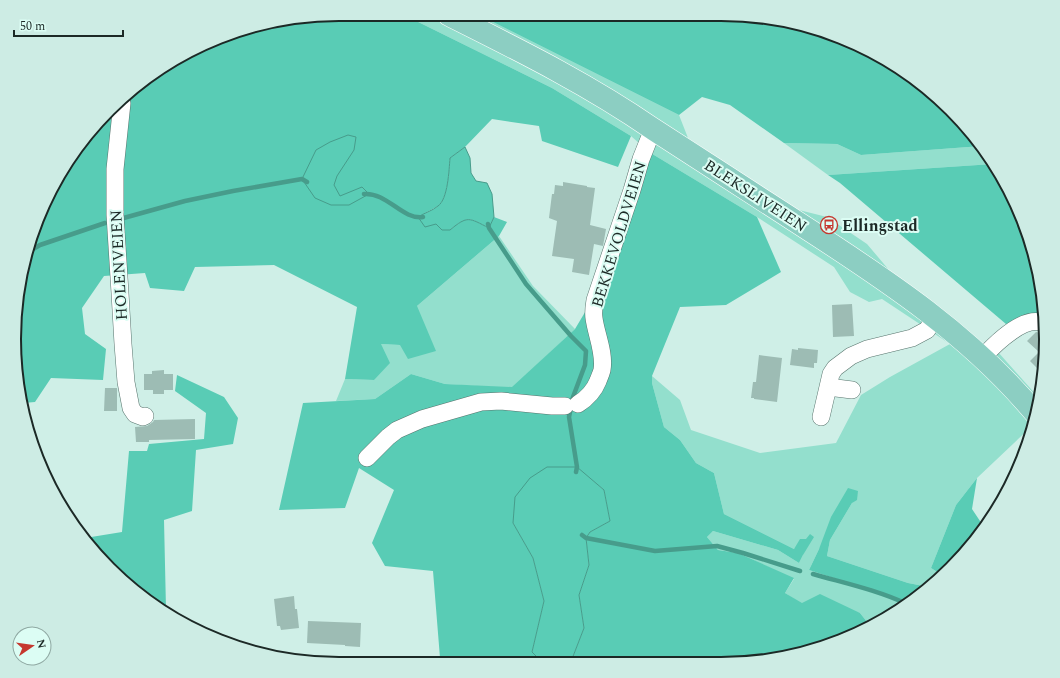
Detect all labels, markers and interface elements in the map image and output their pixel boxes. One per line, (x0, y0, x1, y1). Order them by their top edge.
scale bar (14, 12, 123, 38)
text: 50 m (20, 17, 45, 36)
street label: BLEKSLIVEIEN (699, 153, 812, 238)
street label: BEKKEVOLDVEIEN (585, 158, 653, 311)
street label: HOLENVEIEN (104, 209, 134, 321)
place label: Ellingstad (842, 214, 918, 238)
bus stop icon: Ellingstad (819, 215, 839, 235)
north arrow (12, 626, 52, 666)
text: N (32, 638, 51, 650)

